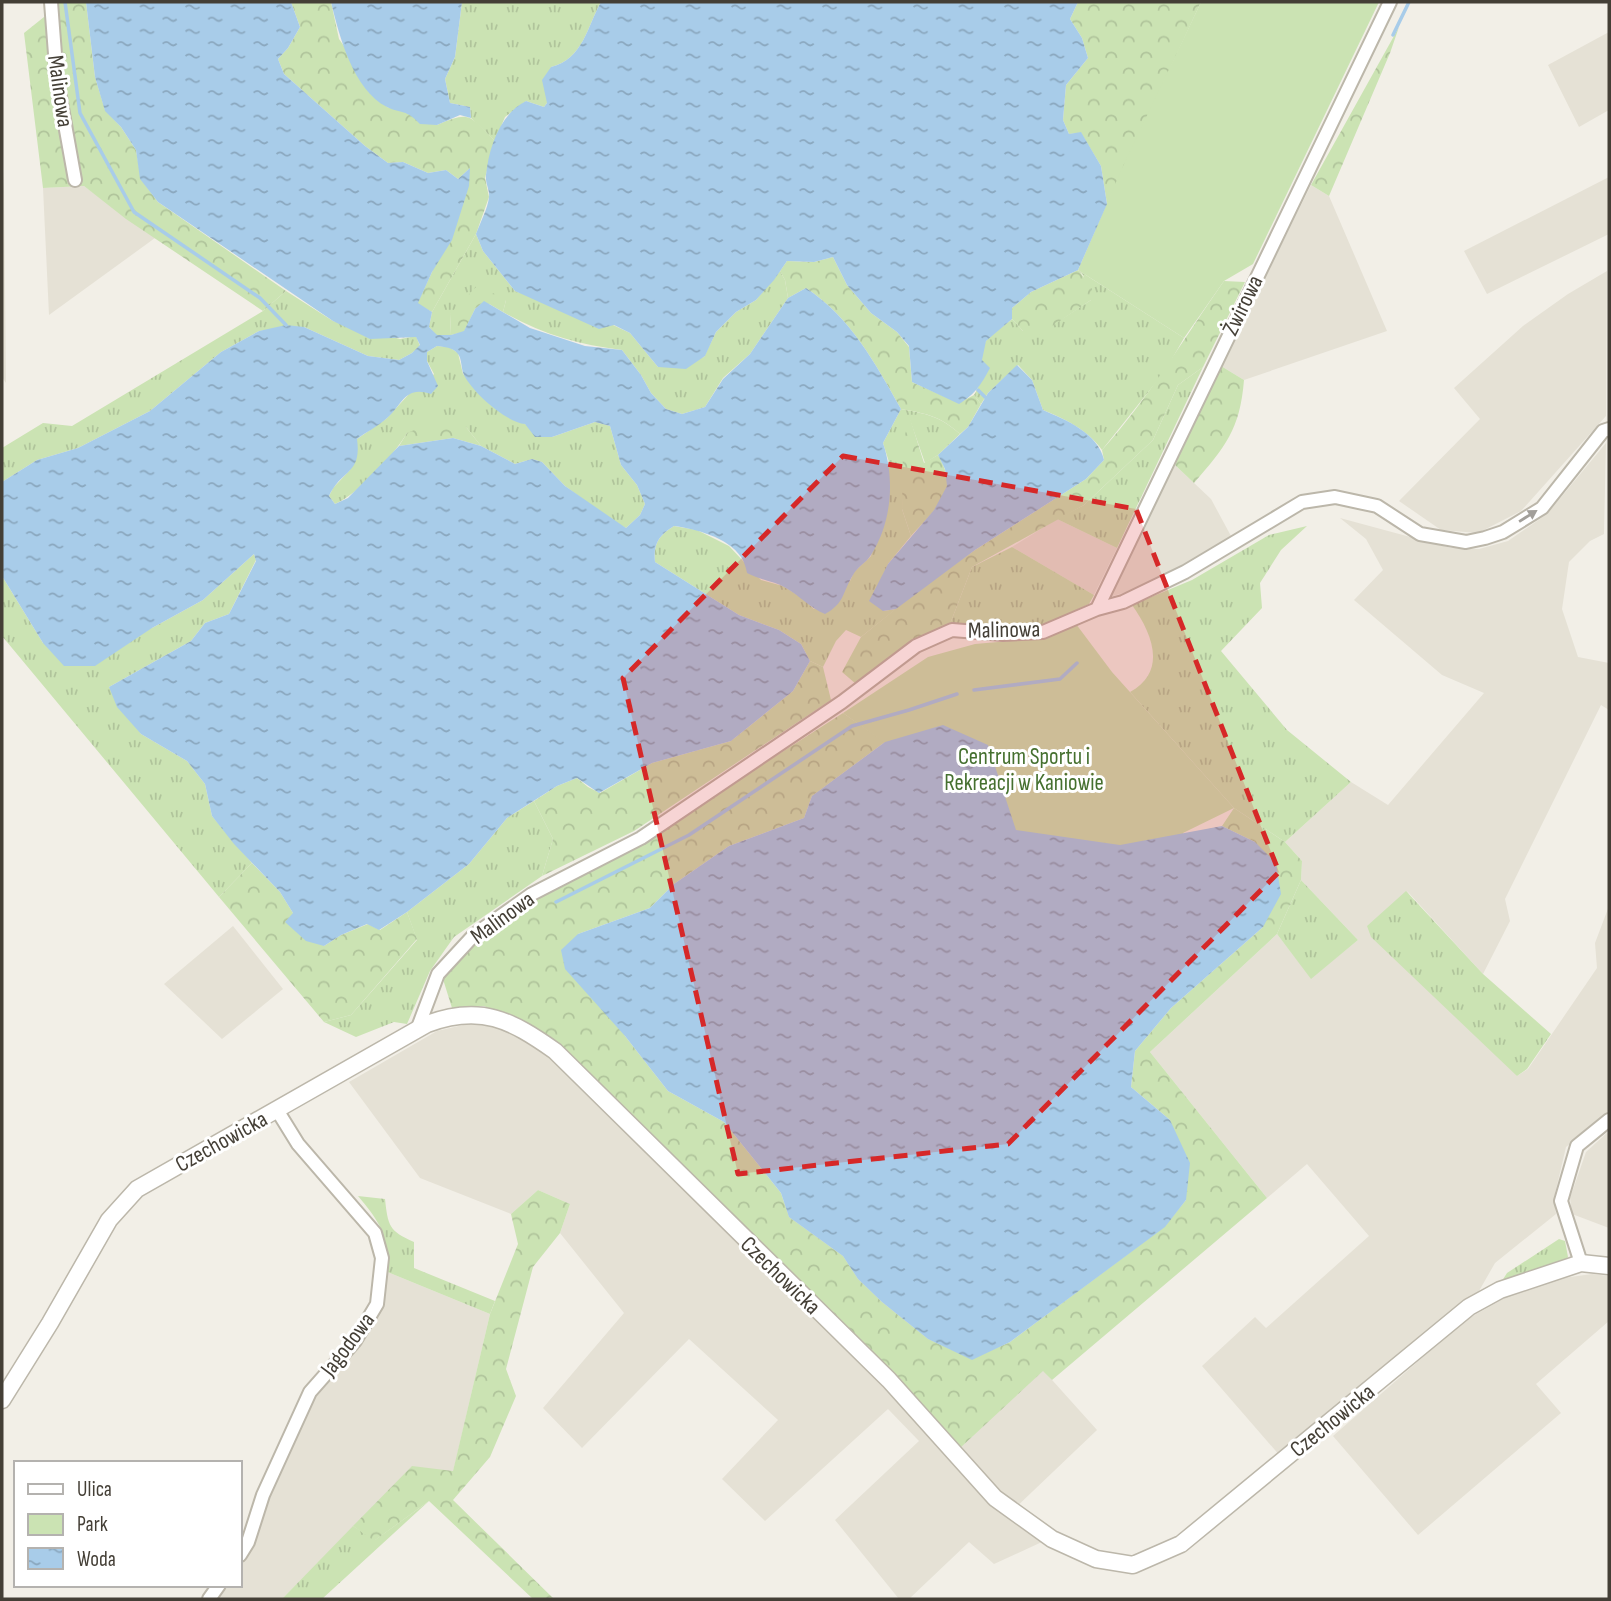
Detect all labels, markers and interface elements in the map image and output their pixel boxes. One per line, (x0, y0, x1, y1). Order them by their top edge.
street label: Malinowa (41, 53, 79, 129)
street label: Żwirowa (1216, 271, 1269, 340)
one-way arrow (1519, 510, 1538, 523)
street label: Malinowa (968, 615, 1040, 645)
park label: Centrum Sportu i Rekreacji w Kaniowie (944, 743, 1104, 797)
street label: Malinowa (465, 885, 540, 950)
street label: Czechowicka (171, 1105, 272, 1179)
street label: Czechowicka (734, 1231, 826, 1321)
street label: Jagodowa (314, 1307, 381, 1383)
street label: Czechowicka (1285, 1378, 1381, 1463)
legend (14, 1461, 242, 1587)
text: Ulica (77, 1477, 112, 1502)
text: Park (77, 1512, 108, 1537)
text: Woda (77, 1547, 116, 1572)

